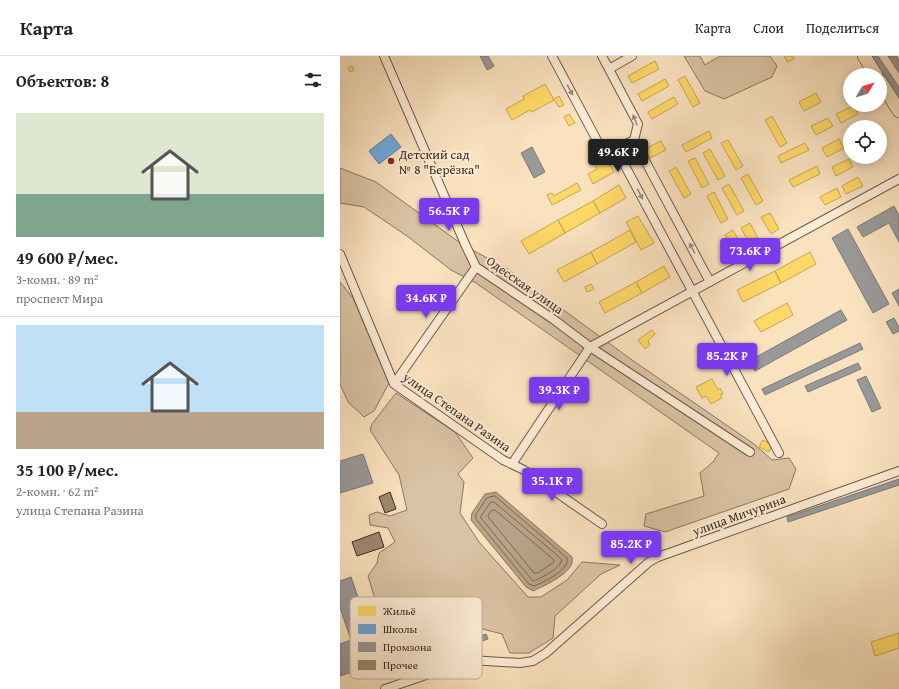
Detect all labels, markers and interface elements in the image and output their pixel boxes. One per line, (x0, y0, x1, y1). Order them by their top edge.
text: Карта (20, 14, 73, 42)
text: Карта (695, 18, 731, 38)
text: Слои (753, 18, 784, 38)
text: Поделиться (806, 18, 879, 38)
text: Объектов: 8 (16, 68, 109, 93)
north arrow (843, 68, 887, 112)
map controls (843, 68, 887, 164)
icon: filters (302, 69, 324, 91)
one-way arrow (567, 85, 574, 96)
one-way arrow (631, 113, 637, 125)
button: locate (843, 120, 887, 164)
icon: home (134, 139, 206, 211)
pin: 49.6K ₽ (581, 139, 655, 173)
text: 49.6K ₽ (597, 142, 639, 161)
place label: Детский сад № 8 "Берёзка" (398, 145, 480, 179)
marker: Детский сад № 8 "Берёзка" (386, 156, 396, 166)
one-way arrow (636, 188, 643, 199)
pin: 56.5K ₽ (412, 198, 486, 232)
text: 56.5K ₽ (428, 201, 470, 220)
pin: 73.6K ₽ (713, 238, 787, 272)
text: 73.6K ₽ (729, 241, 771, 260)
one-way arrow (688, 242, 695, 254)
text: 49 600 ₽/мес. (16, 245, 118, 270)
street label: Одесская улица (483, 251, 568, 319)
text: 3-комн. · 89 m² (16, 270, 98, 289)
pin: 34.6K ₽ (389, 285, 463, 319)
text: 34.6K ₽ (405, 288, 447, 307)
text: проспект Мира (16, 289, 103, 308)
pin: 85.2K ₽ (690, 343, 764, 377)
text: 85.2K ₽ (706, 346, 748, 365)
icon: home (134, 351, 206, 423)
street label: улица Степана Разина (398, 367, 515, 457)
pin: 39.3K ₽ (522, 377, 596, 411)
text: 39.3K ₽ (538, 380, 580, 399)
text: 35 100 ₽/мес. (16, 457, 118, 482)
pin: 35.1K ₽ (515, 468, 589, 502)
text: 35.1K ₽ (531, 471, 573, 490)
text: 2-комн. · 62 m² (16, 482, 98, 501)
street label: улица Мичурина (689, 489, 789, 541)
text: улица Степана Разина (16, 501, 144, 520)
pin: 85.2K ₽ (594, 531, 668, 565)
text: 85.2K ₽ (610, 534, 652, 553)
legend (350, 597, 482, 679)
text: Жильё (382, 603, 416, 619)
text: Школы (383, 621, 418, 637)
text: Промзона (383, 639, 432, 655)
text: Прочее (383, 657, 418, 673)

